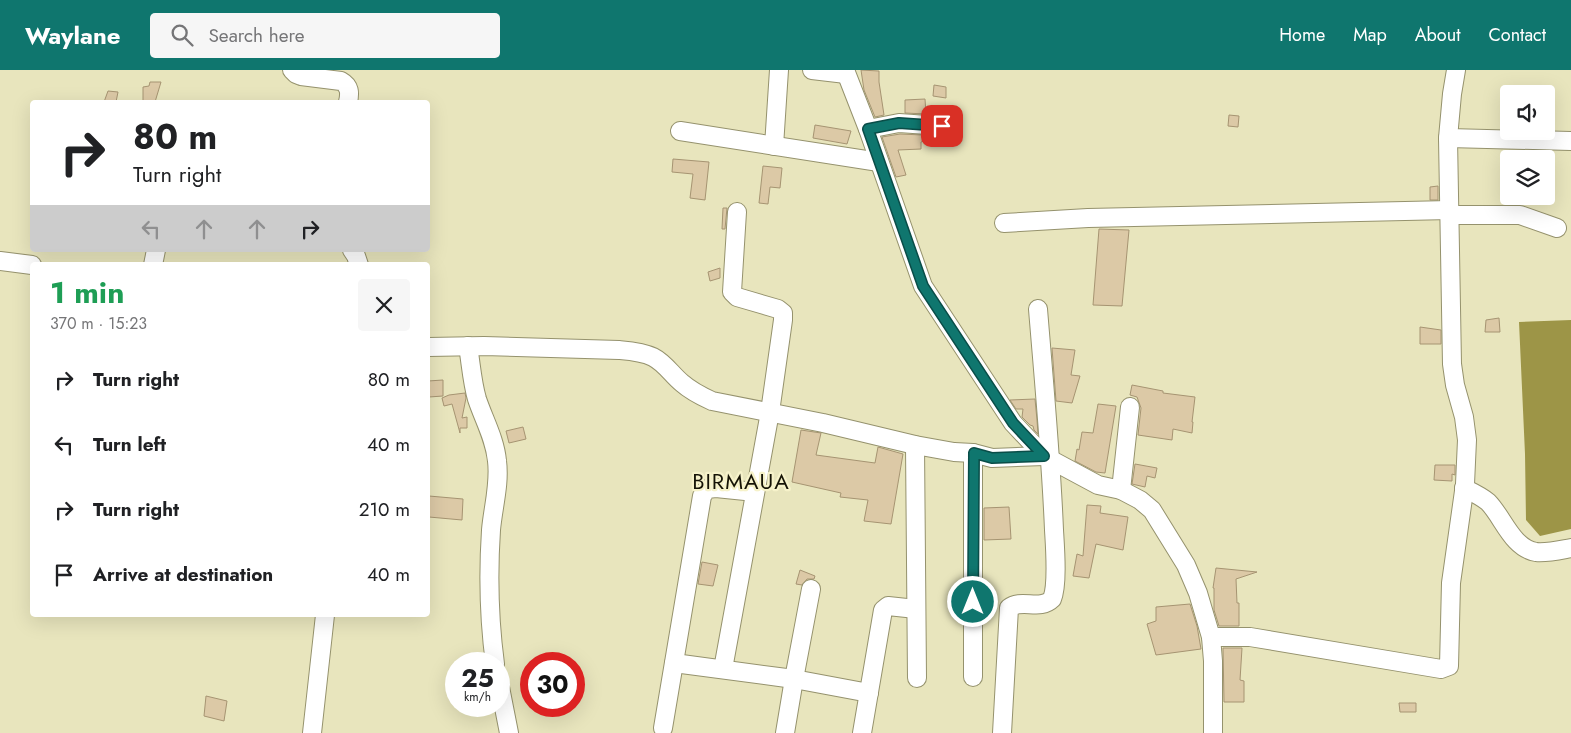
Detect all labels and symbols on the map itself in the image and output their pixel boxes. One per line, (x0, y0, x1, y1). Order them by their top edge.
pin (921, 105, 963, 147)
district label: BIRMAUA (692, 465, 790, 497)
position arrow (946, 575, 998, 627)
speed limit sign: 30 (520, 652, 585, 717)

